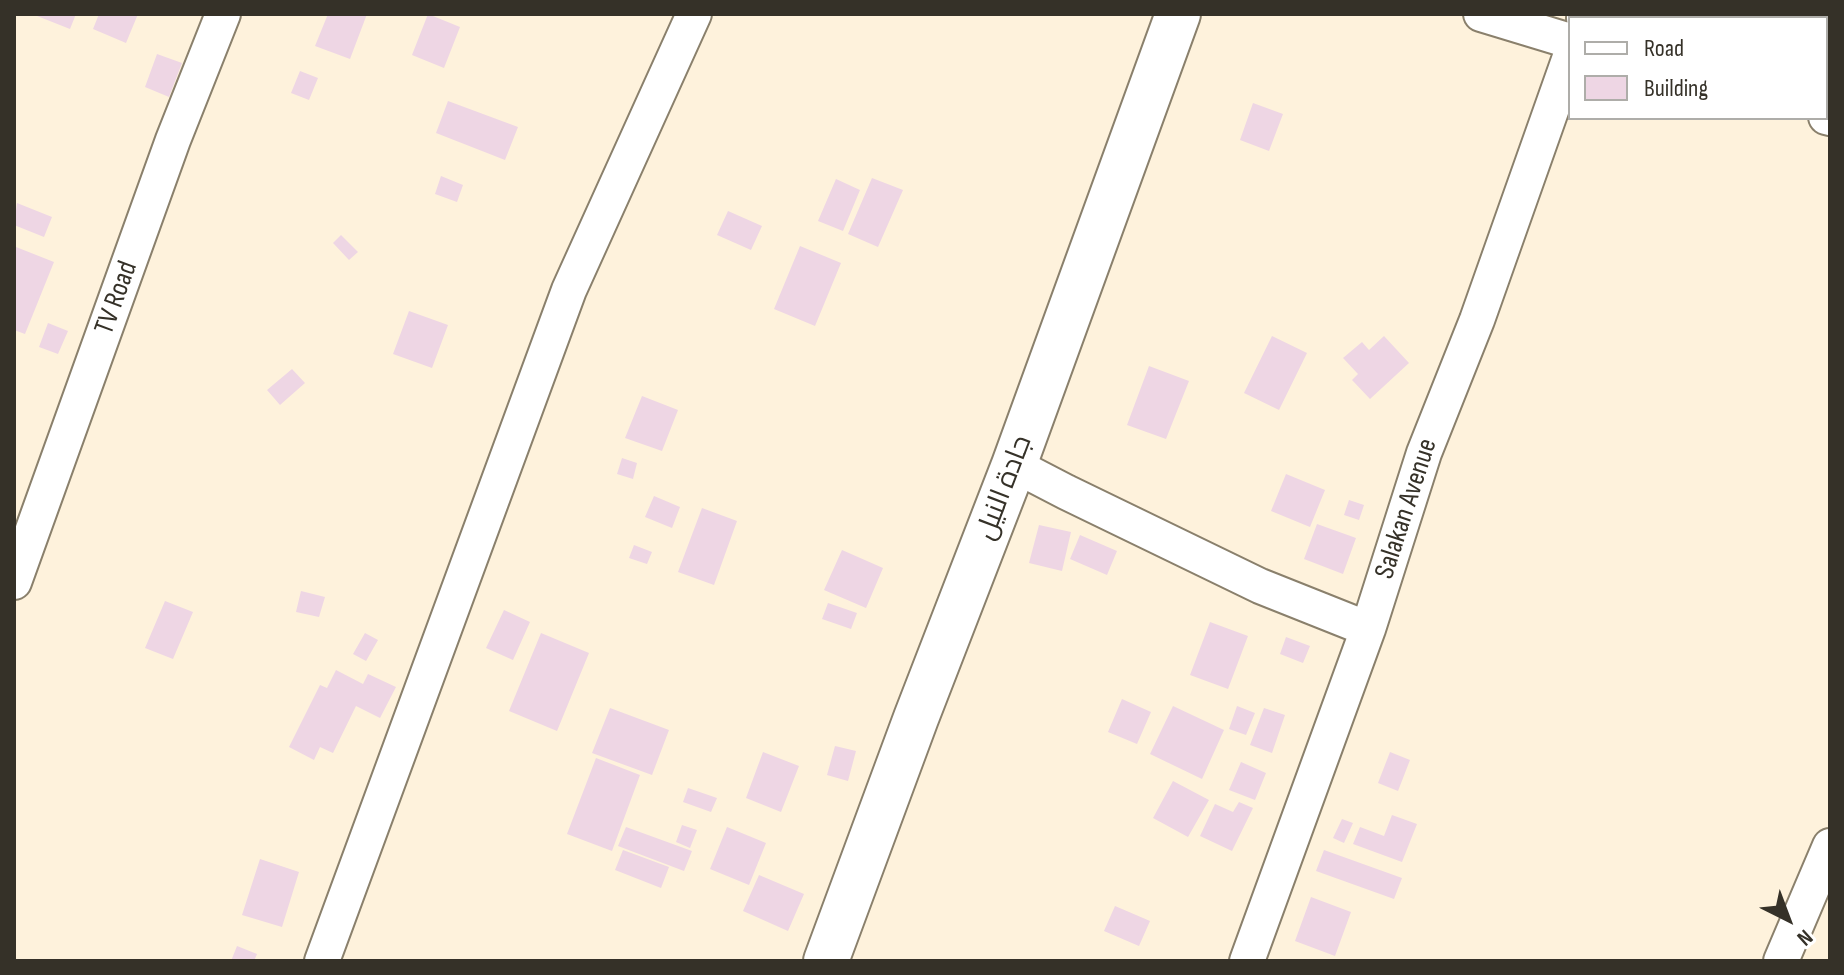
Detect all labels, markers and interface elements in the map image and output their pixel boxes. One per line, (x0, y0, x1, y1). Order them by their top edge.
legend (1568, 16, 1828, 120)
text: Road (1644, 34, 1684, 63)
text: Building (1644, 74, 1708, 103)
street label: TV Road (88, 257, 146, 339)
street label: جادة النيل (970, 431, 1040, 545)
street label: Salakan Avenue (1369, 435, 1445, 583)
north arrow (1748, 879, 1828, 959)
text: N (1791, 923, 1818, 951)

